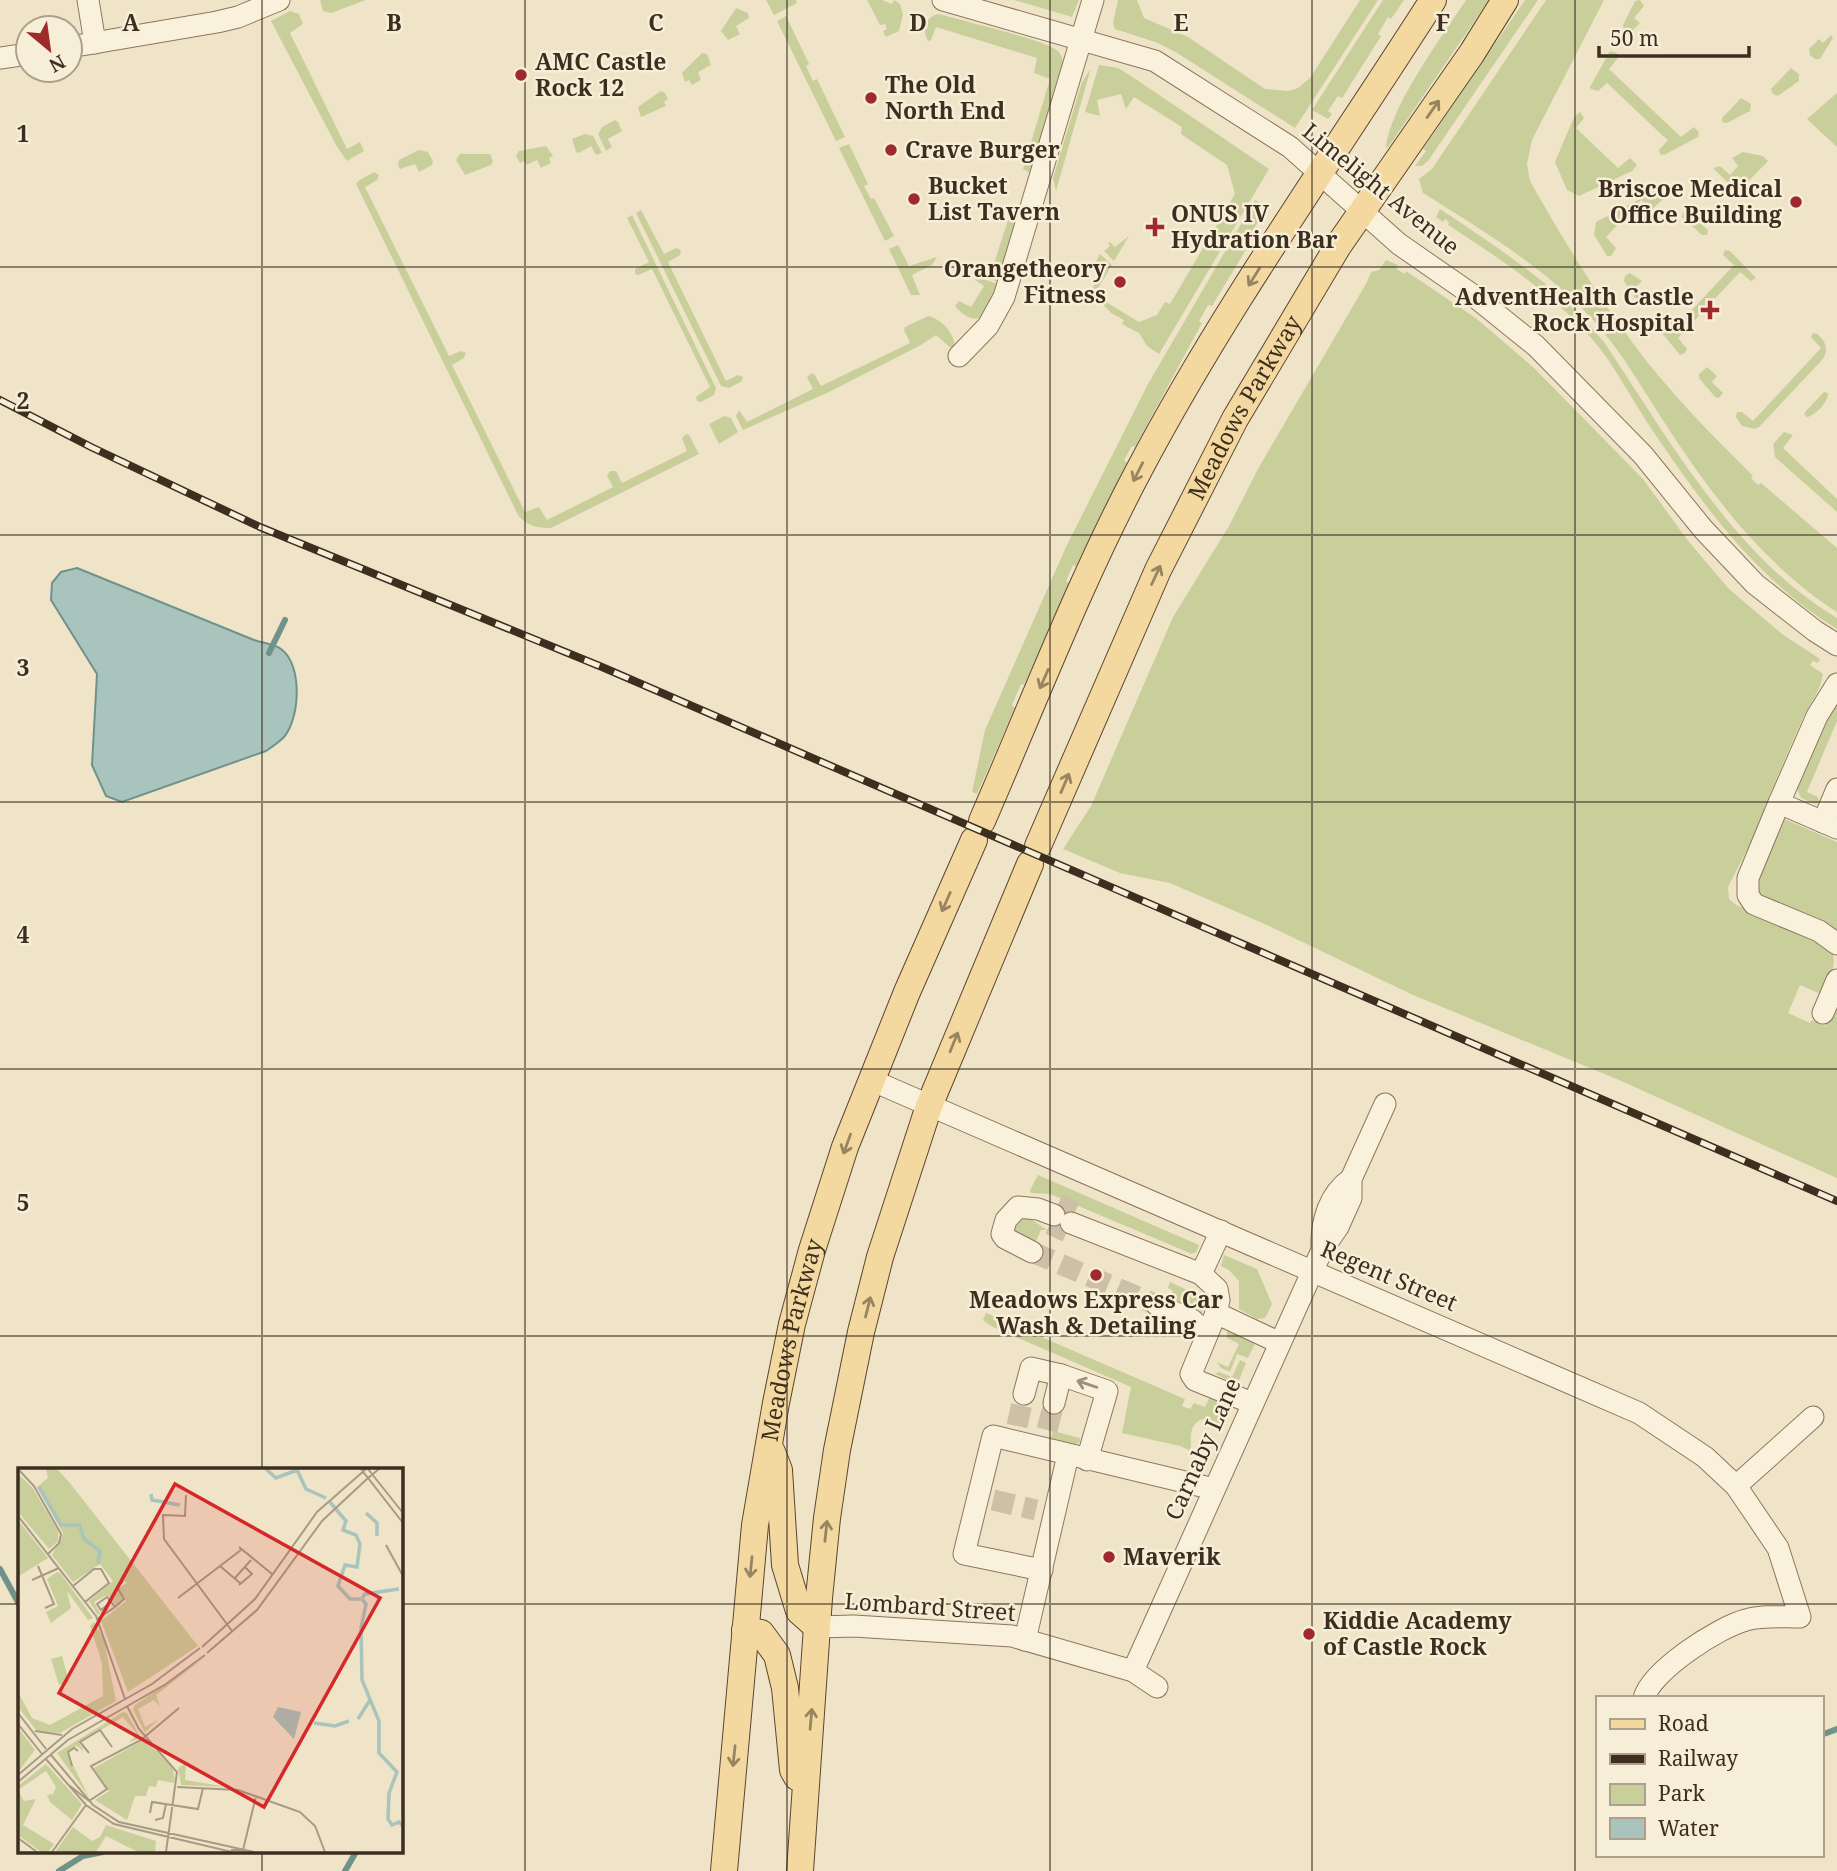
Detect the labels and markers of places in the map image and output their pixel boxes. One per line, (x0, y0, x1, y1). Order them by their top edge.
place label: AMC Castle Rock 12 (535, 45, 666, 103)
marker: AMC Castle Rock 12 (513, 67, 529, 83)
place label: The Old North End (885, 68, 1005, 126)
marker: The Old North End (863, 90, 879, 106)
place label: Crave Burger (905, 133, 1060, 165)
marker: Crave Burger (883, 142, 899, 158)
place label: Bucket List Tavern (928, 169, 1060, 227)
place label: Briscoe Medical Office Building (1598, 172, 1782, 230)
marker: Bucket List Tavern (906, 191, 922, 207)
marker: Briscoe Medical Office Building (1788, 194, 1804, 210)
place label: ONUS IV Hydration Bar (1171, 197, 1338, 255)
marker: ONUS IV Hydration Bar (1145, 217, 1165, 237)
place label: Orangetheory Fitness (944, 252, 1107, 310)
marker: Orangetheory Fitness (1112, 274, 1128, 290)
place label: AdventHealth Castle Rock Hospital (1455, 280, 1694, 338)
marker: AdventHealth Castle Rock Hospital (1700, 300, 1720, 320)
marker: Meadows Express Car Wash & Detailing (1088, 1267, 1104, 1283)
place label: Meadows Express Car Wash & Detailing (969, 1283, 1223, 1341)
place label: Maverik (1123, 1540, 1221, 1572)
marker: Maverik (1101, 1549, 1117, 1565)
place label: Kiddie Academy of Castle Rock (1323, 1604, 1512, 1662)
marker: Kiddie Academy of Castle Rock (1301, 1626, 1317, 1642)

